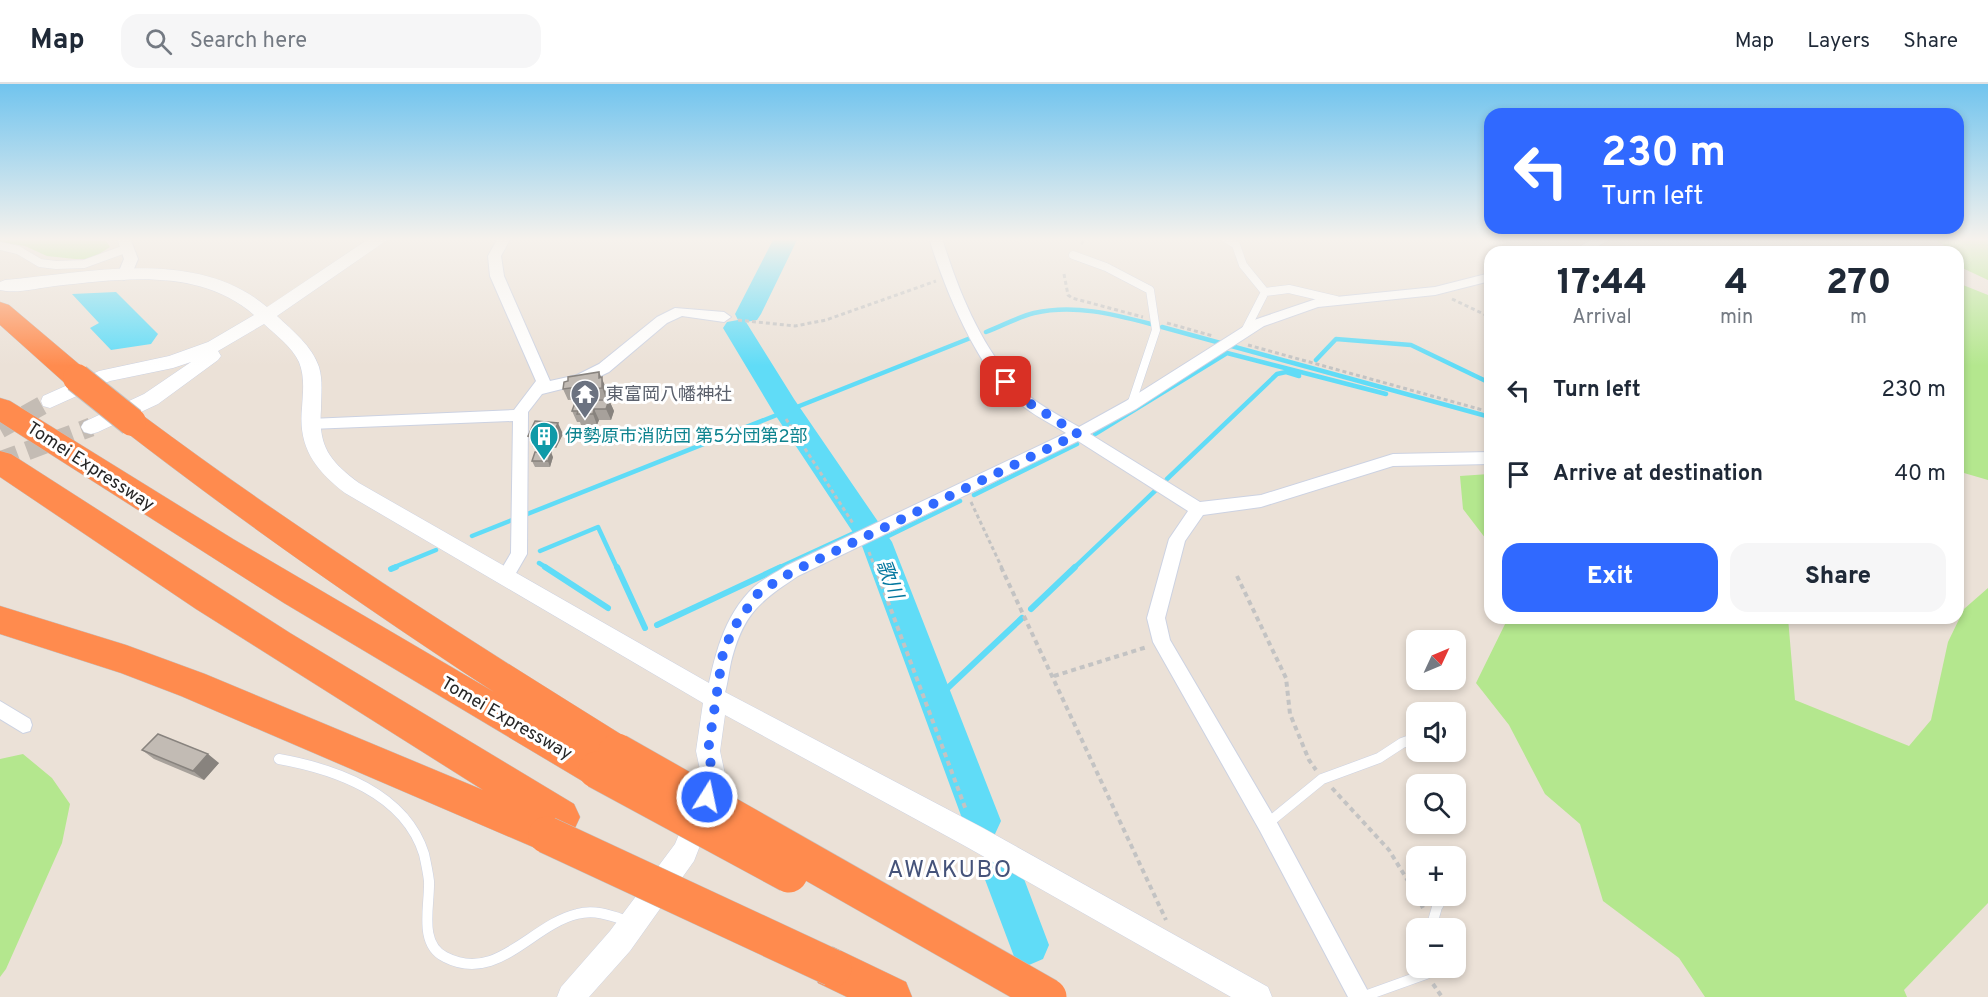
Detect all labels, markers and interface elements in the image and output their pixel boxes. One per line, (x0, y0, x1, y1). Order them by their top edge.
search box (121, 14, 541, 68)
text: Map (30, 23, 85, 59)
icon: search (142, 25, 175, 58)
text: Search here (190, 28, 307, 55)
text: Map (1735, 28, 1774, 55)
text: Layers (1807, 28, 1870, 55)
text: Share (1903, 28, 1958, 55)
text: 230 m (1601, 128, 1726, 181)
icon: left (1502, 132, 1580, 210)
text: Turn left (1601, 180, 1703, 214)
text: 17:44 (1557, 261, 1647, 307)
text: 4 (1725, 261, 1748, 307)
text: 270 (1826, 261, 1891, 307)
text: Arrival (1572, 305, 1632, 331)
text: min (1720, 305, 1753, 331)
text: m (1850, 305, 1867, 331)
pin (980, 356, 1031, 407)
icon: arrive (989, 365, 1022, 398)
icon: left (1502, 374, 1535, 407)
text: Turn left (1553, 377, 1641, 404)
text: 230 m (1882, 377, 1946, 404)
temple icon: 東富岡八幡神社 (569, 378, 601, 420)
place label: 東富岡八幡神社 (606, 384, 732, 407)
street label: Tomei Expressway (22, 417, 158, 517)
building icon: 伊勢原市消防団 第5分団第2部 (528, 420, 560, 462)
place label: 伊勢原市消防団 第5分団第2部 (565, 426, 807, 449)
icon: arrive (1502, 458, 1535, 491)
text: Arrive at destination (1553, 461, 1763, 488)
text: 40 m (1894, 461, 1946, 488)
button: Exit (1502, 543, 1718, 612)
button: Share (1730, 543, 1946, 612)
water label: 歌川 (869, 556, 908, 605)
north arrow (1406, 630, 1466, 690)
map controls (1406, 630, 1466, 978)
street label: Tomei Expressway (437, 672, 576, 766)
button: sound (1406, 702, 1466, 762)
position arrow (675, 765, 739, 829)
button: search (1406, 774, 1466, 834)
button: + (1406, 846, 1466, 906)
district label: AWAKUBO (887, 856, 1013, 886)
button: − (1406, 918, 1466, 978)

